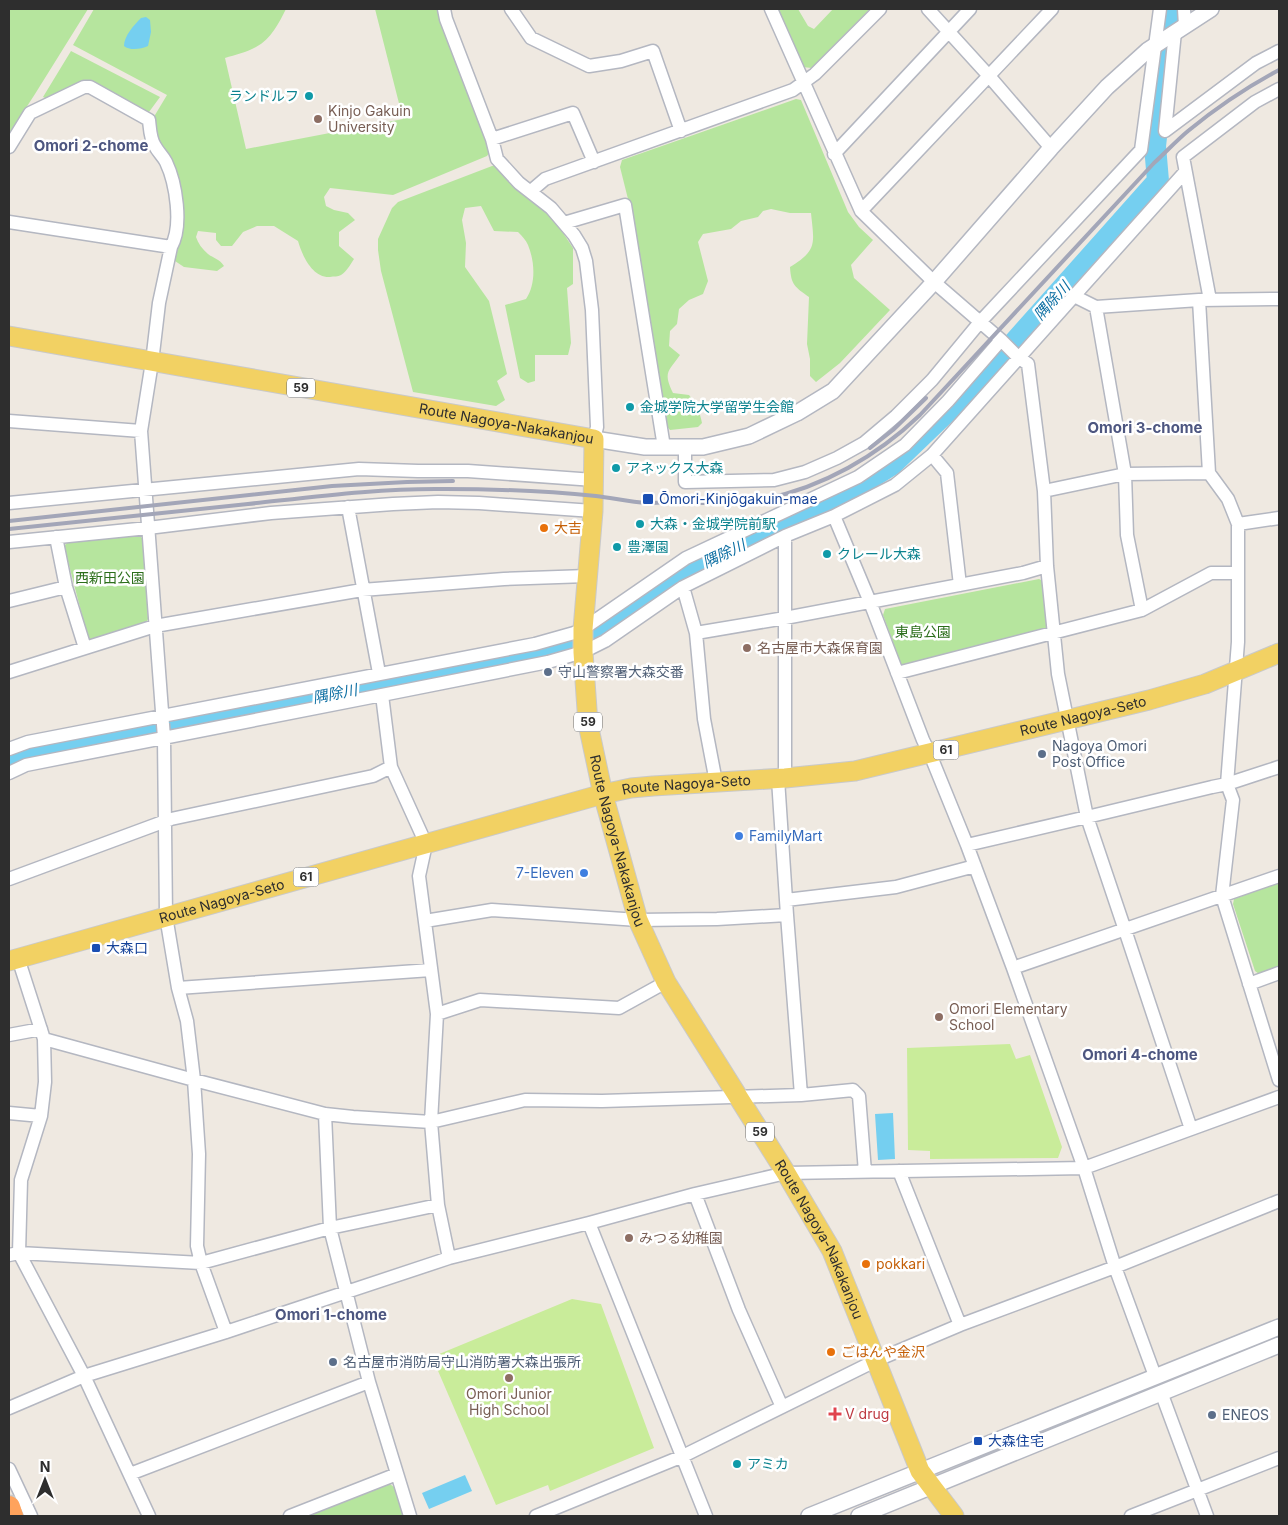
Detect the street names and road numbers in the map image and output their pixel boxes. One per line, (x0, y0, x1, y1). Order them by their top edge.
road number: 59 (287, 378, 315, 398)
street label: Route Nagoya-Nakakanjou (418, 399, 595, 447)
street label: Route Nagoya-Seto (1018, 692, 1148, 739)
road number: 59 (574, 712, 602, 732)
road number: 61 (934, 740, 958, 760)
street label: Route Nagoya-Nakakanjou (587, 753, 649, 929)
street label: Route Nagoya-Seto (620, 771, 751, 798)
road number: 61 (294, 868, 318, 886)
street label: Route Nagoya-Seto (157, 875, 286, 926)
road number: 59 (746, 1122, 774, 1142)
street label: Route Nagoya-Nakakanjou (772, 1156, 867, 1321)

